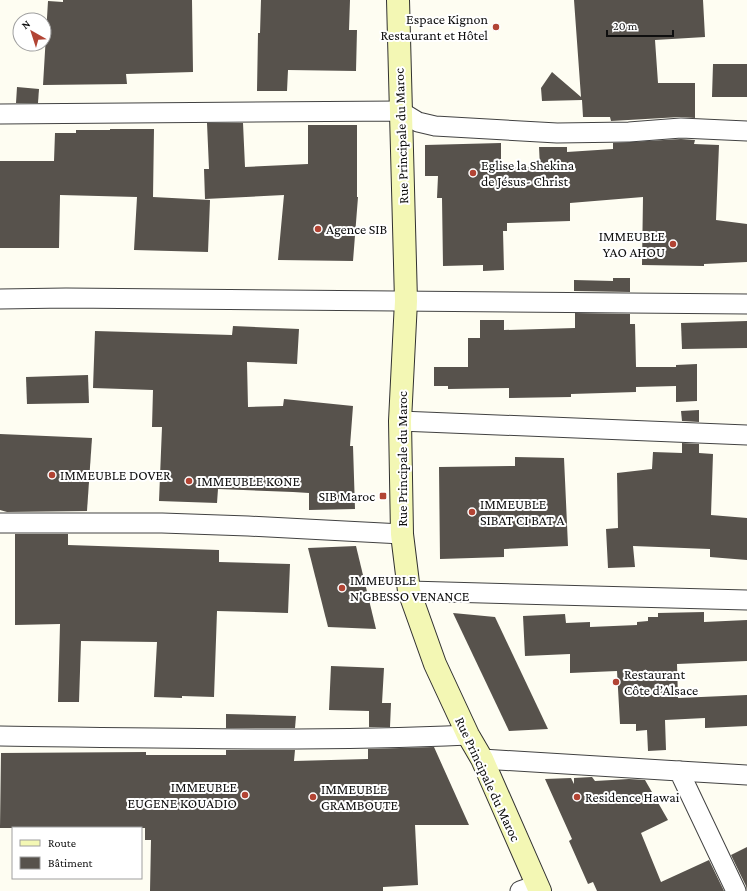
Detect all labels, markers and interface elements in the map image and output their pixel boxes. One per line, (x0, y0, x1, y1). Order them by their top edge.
place label: Espace Kignon Restaurant et Hôtel (380, 11, 488, 43)
north arrow (12, 12, 52, 52)
scale bar (607, 12, 673, 38)
text: N (19, 17, 33, 31)
text: 20 m (613, 19, 638, 33)
marker: Espace Kignon Restaurant et Hôtel (491, 22, 501, 32)
street label: Rue Principale du Maroc (391, 68, 411, 204)
place label: Eglise la Shekina de Jésus- Christ (481, 157, 575, 189)
marker: Eglise la Shekina de Jésus- Christ (468, 168, 478, 178)
place label: Agence SIB (326, 221, 388, 237)
marker: Agence SIB (313, 224, 323, 234)
place label: IMMEUBLE YAO AHOU (599, 228, 665, 260)
marker: IMMEUBLE YAO AHOU (668, 239, 678, 249)
street label: Rue Principale du Maroc (394, 391, 410, 527)
place label: IMMEUBLE DOVER (60, 467, 171, 483)
marker: IMMEUBLE DOVER (47, 470, 57, 480)
place label: IMMEUBLE KONE (197, 473, 300, 489)
marker: IMMEUBLE KONE (184, 476, 194, 486)
place label: SIB Maroc (318, 488, 375, 504)
marker: SIB Maroc (378, 491, 388, 501)
place label: IMMEUBLE SIBAT CI BAT A (480, 496, 565, 528)
marker: IMMEUBLE SIBAT CI BAT A (467, 507, 477, 517)
place label: IMMEUBLE N'GBESSO VENANCE (350, 572, 470, 604)
marker: IMMEUBLE N'GBESSO VENANCE (337, 583, 347, 593)
place label: Restaurant Côte d’Alsace (624, 666, 698, 698)
marker: Restaurant Côte d’Alsace (611, 677, 621, 687)
street label: Rue Principale du Maroc (452, 714, 524, 844)
place label: IMMEUBLE EUGENE KOUADIO (127, 779, 237, 811)
place label: IMMEUBLE GRAMBOUTE (321, 781, 399, 813)
place label: Residence Hawai (585, 789, 680, 805)
marker: IMMEUBLE EUGENE KOUADIO (240, 790, 250, 800)
marker: IMMEUBLE GRAMBOUTE (308, 792, 318, 802)
marker: Residence Hawai (572, 792, 582, 802)
legend (12, 827, 142, 879)
text: Route (48, 836, 76, 850)
text: Bâtiment (48, 856, 94, 870)

